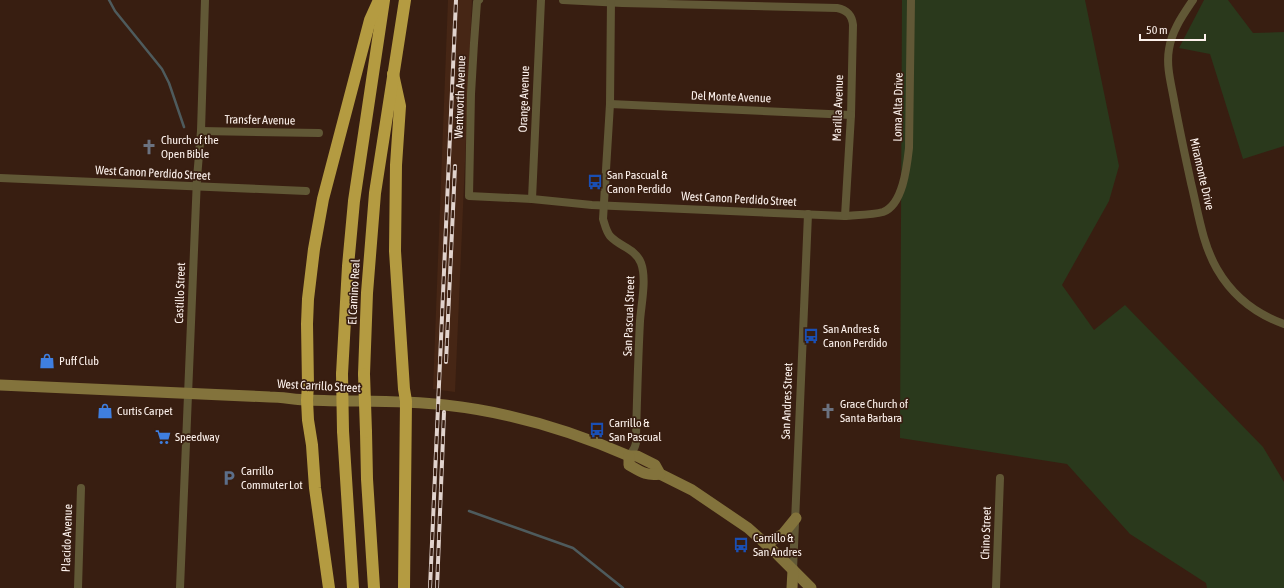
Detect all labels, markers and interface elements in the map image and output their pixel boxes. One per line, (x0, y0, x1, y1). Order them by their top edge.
scale bar (1140, 16, 1205, 42)
text: 50 m (1146, 23, 1168, 37)
street label: Wentworth Avenue (452, 55, 468, 139)
street label: Orange Avenue (516, 65, 532, 133)
street label: Loma Alta Drive (890, 72, 906, 142)
street label: Marilla Avenue (830, 74, 846, 142)
street label: Del Monte Avenue (691, 89, 771, 105)
street label: Transfer Avenue (225, 112, 295, 128)
place label: Church of the Open Bible (161, 133, 219, 161)
street label: Miramonte Drive (1187, 137, 1217, 211)
church icon: Church of the Open Bible (140, 138, 158, 156)
street label: West Canon Perdido Street (95, 163, 212, 183)
place label: San Pascual & Canon Perdido (607, 168, 672, 196)
bus stop icon: San Pascual & Canon Perdido (586, 173, 604, 191)
street label: West Canon Perdido Street (681, 189, 798, 209)
street label: El Camino Real (345, 258, 363, 325)
street label: Castillo Street (172, 262, 188, 324)
street label: San Pascual Street (621, 275, 637, 356)
place label: San Andres & Canon Perdido (823, 322, 888, 350)
bus stop icon: San Andres & Canon Perdido (802, 327, 820, 345)
shop icon: Puff Club (38, 352, 56, 370)
place label: Puff Club (59, 354, 99, 368)
street label: San Andres Street (779, 362, 795, 440)
street label: West Carrillo Street (277, 377, 362, 395)
place label: Grace Church of Santa Barbara (840, 397, 909, 425)
shop icon: Curtis Carpet (96, 402, 114, 420)
church icon: Grace Church of Santa Barbara (819, 402, 837, 420)
place label: Curtis Carpet (117, 404, 173, 418)
place label: Carrillo & San Pascual (609, 416, 662, 444)
bus stop icon: Carrillo & San Pascual (588, 421, 606, 439)
supermarket icon: Speedway (154, 428, 172, 446)
place label: Speedway (175, 430, 220, 444)
place label: Carrillo Commuter Lot (241, 464, 303, 492)
parking icon: Carrillo Commuter Lot (220, 469, 238, 487)
street label: Placido Avenue (59, 504, 75, 572)
street label: Chino Street (978, 506, 994, 560)
place label: Carrillo & San Andres (753, 531, 802, 559)
bus stop icon: Carrillo & San Andres (732, 536, 750, 554)

